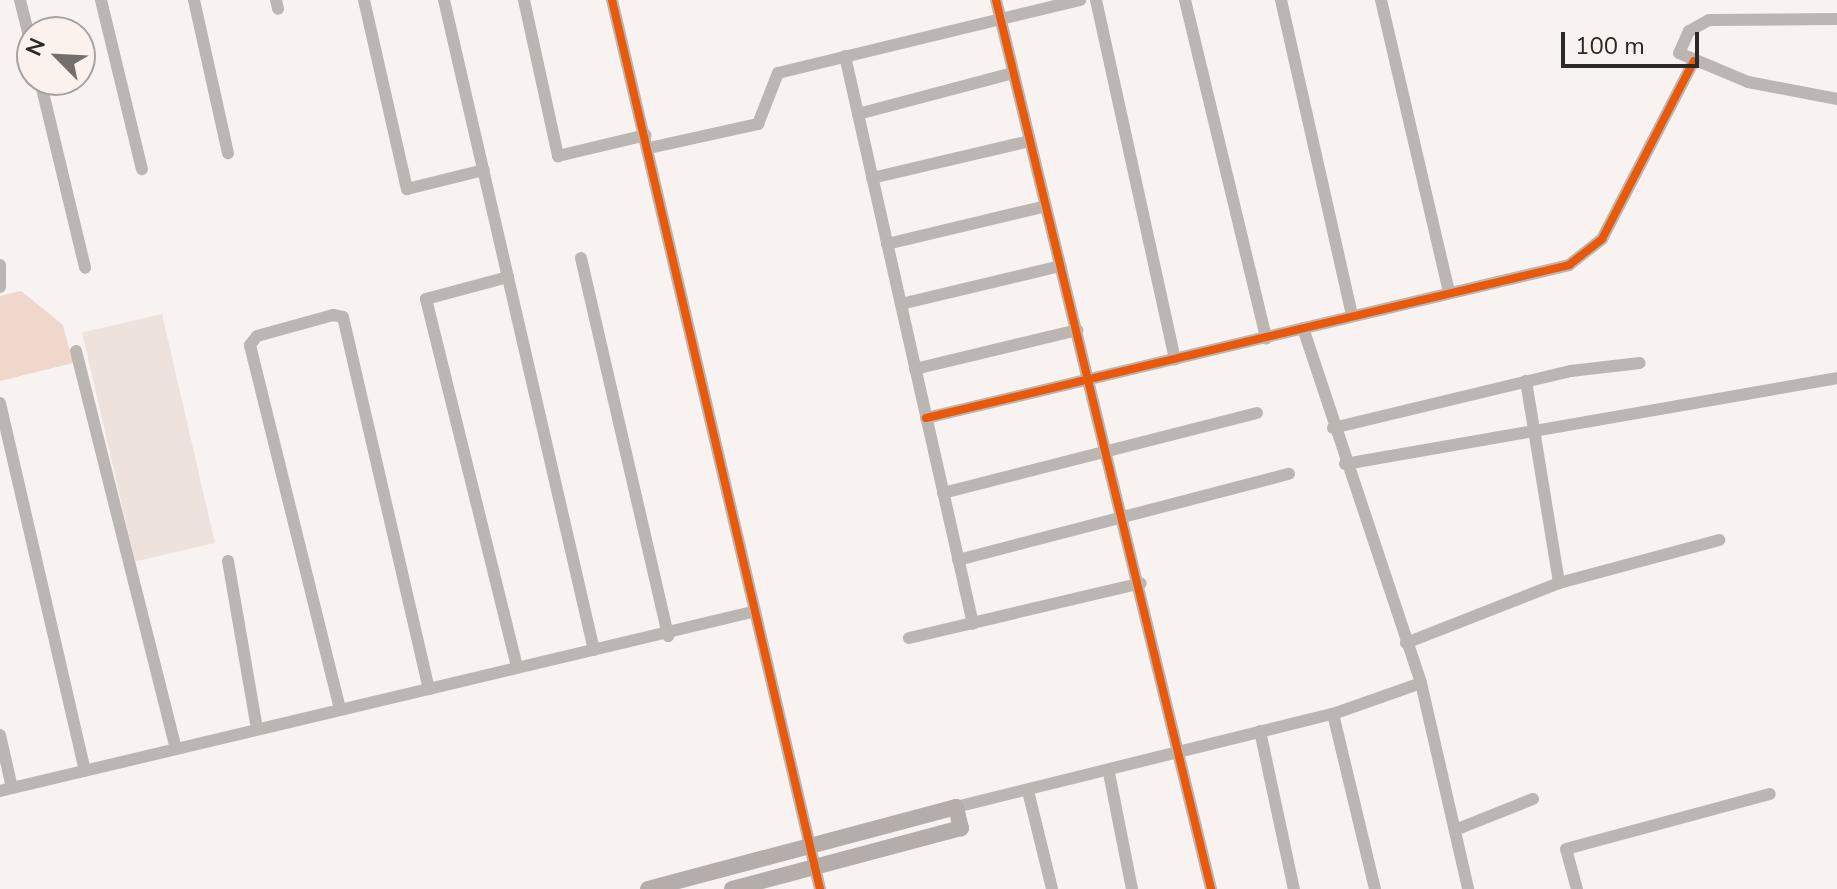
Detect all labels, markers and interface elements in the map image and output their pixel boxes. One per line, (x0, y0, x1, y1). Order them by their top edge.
north arrow (16, 16, 96, 96)
scale bar (1565, 16, 1703, 66)
text: 100 m (1575, 30, 1645, 62)
text: N (19, 33, 53, 61)

